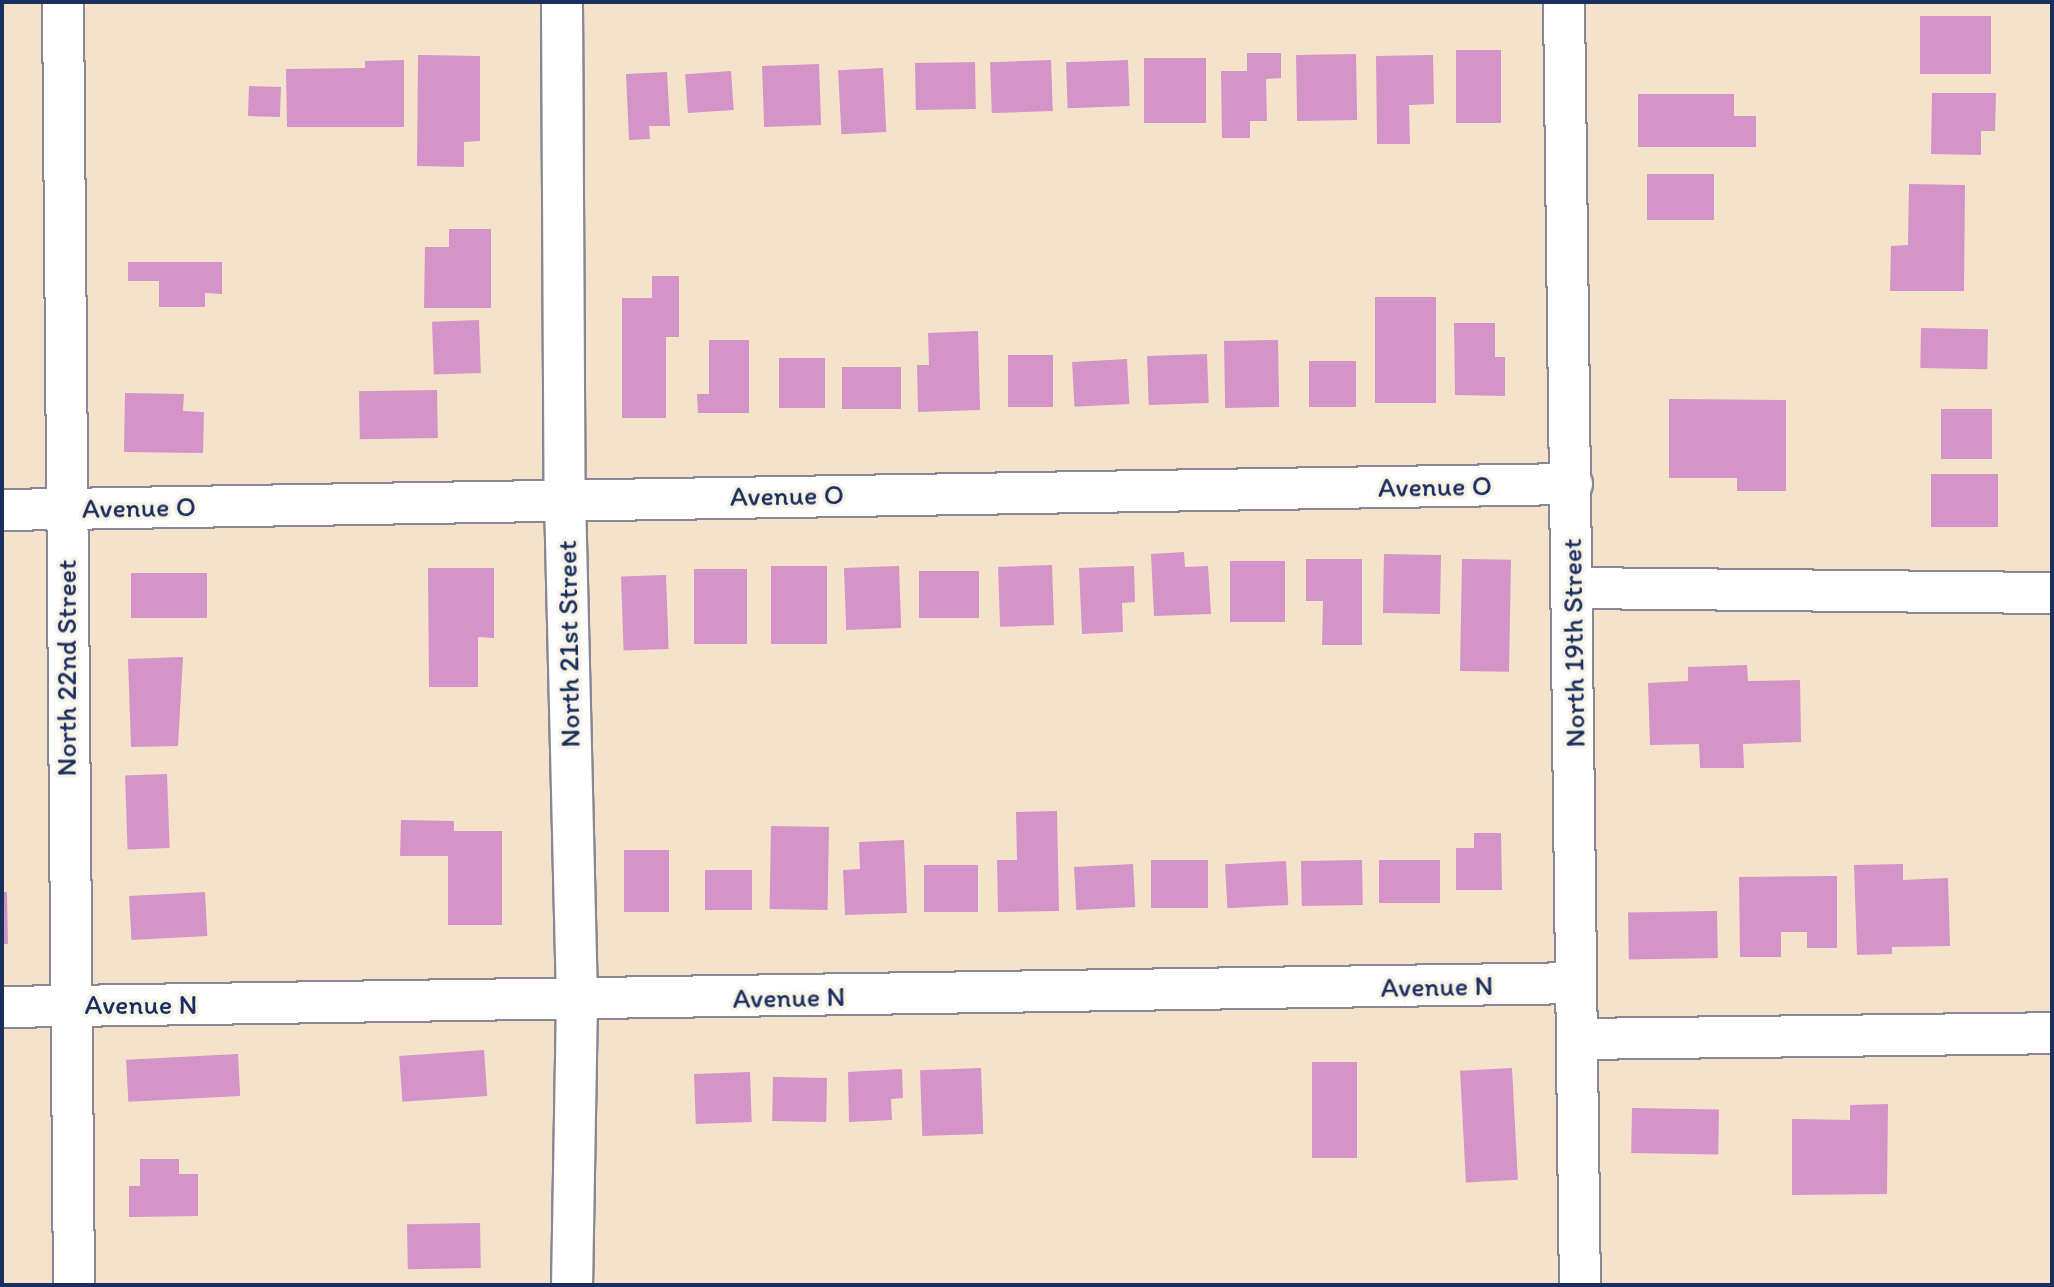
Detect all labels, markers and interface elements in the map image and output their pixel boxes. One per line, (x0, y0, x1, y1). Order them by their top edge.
street label: Avenue O (1378, 468, 1492, 504)
street label: Avenue O (730, 477, 844, 513)
street label: Avenue O (82, 489, 196, 525)
street label: North 19th Street (1554, 538, 1592, 748)
street label: North 21st Street (549, 540, 587, 748)
street label: North 22nd Street (49, 560, 83, 776)
street label: Avenue N (1380, 968, 1494, 1004)
street label: Avenue N (732, 979, 846, 1015)
street label: Avenue N (85, 987, 197, 1021)

